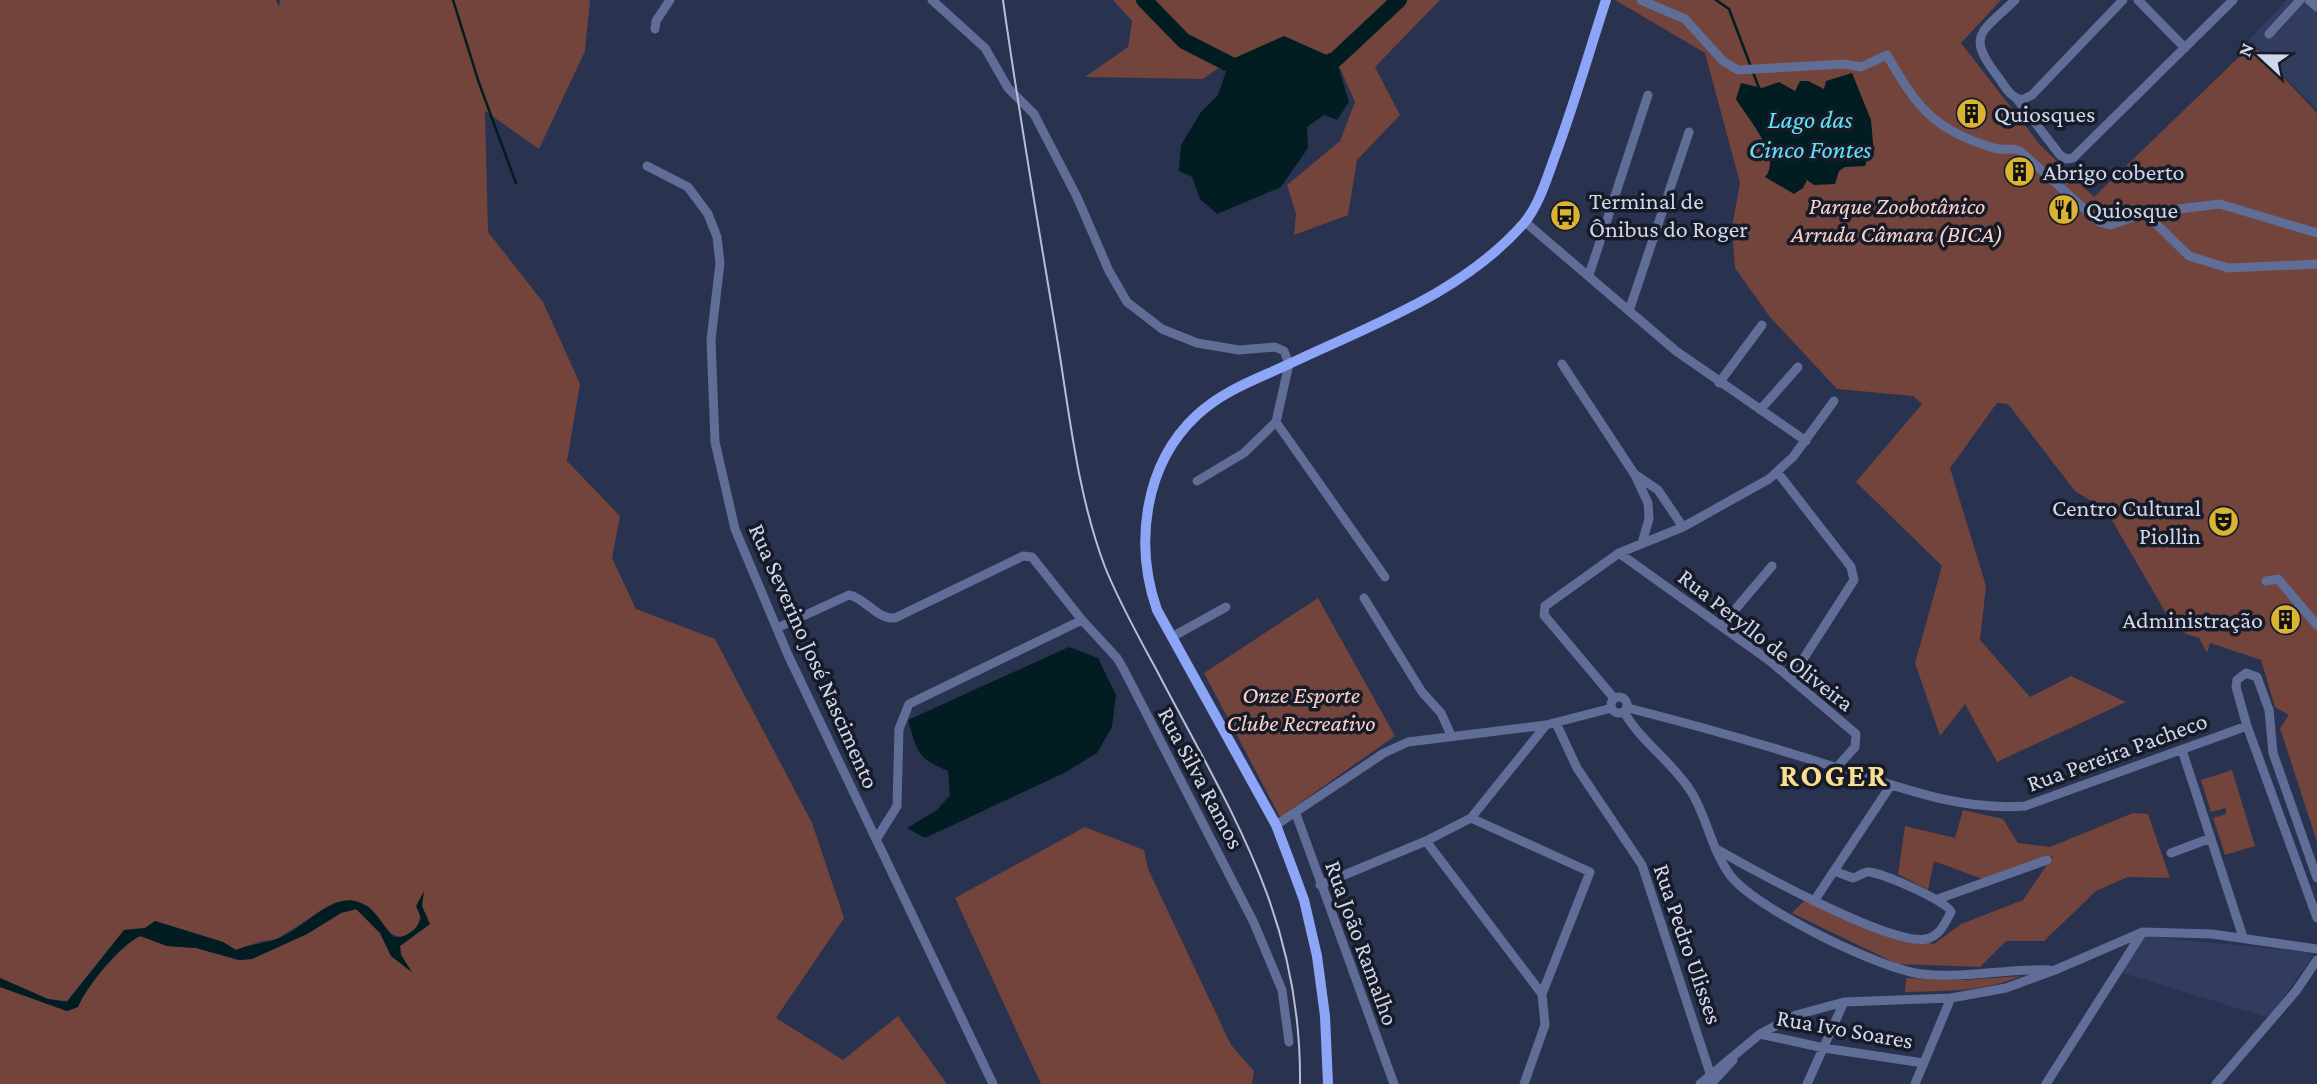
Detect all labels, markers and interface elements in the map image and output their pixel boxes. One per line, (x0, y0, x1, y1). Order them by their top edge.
north arrow (2226, 21, 2296, 91)
text: N (2234, 40, 2258, 60)
building icon: Quiosques (1954, 97, 1988, 131)
place label: Quiosques (1994, 100, 2095, 127)
water label: Lago das Cinco Fontes (1749, 105, 1871, 164)
building icon: Abrigo coberto (2003, 155, 2037, 189)
place label: Abrigo coberto (2043, 158, 2184, 185)
place label: Terminal de Ônibus do Roger (1589, 187, 1748, 242)
park label: Parque Zoobotânico Arruda Câmara (BICA) (1790, 192, 2003, 248)
restaurant icon: Quiosque (2046, 193, 2080, 227)
place label: Quiosque (2086, 196, 2178, 223)
bus stop icon: Terminal de Ônibus do Roger (1549, 198, 1583, 232)
place label: Centro Cultural Piollin (2052, 494, 2201, 549)
theatre icon: Centro Cultural Piollin (2207, 505, 2241, 539)
street label: Rua Severino José Nascimento (744, 519, 885, 792)
street label: Rua Peryllo de Oliveira (1673, 563, 1859, 717)
building icon: Administração (2269, 603, 2303, 637)
place label: Administração (2122, 606, 2263, 633)
park label: Onze Esporte Clube Recreativo (1227, 681, 1375, 736)
street label: Rua Silva Ramos (1153, 702, 1250, 853)
street label: Rua Pereira Pacheco (2023, 706, 2211, 797)
district label: ROGER (1779, 757, 1889, 793)
street label: Rua João Ramalho (1320, 857, 1405, 1029)
street label: Rua Pedro Ulisses (1648, 860, 1729, 1027)
street label: Rua Ivo Soares (1775, 1003, 1915, 1054)

